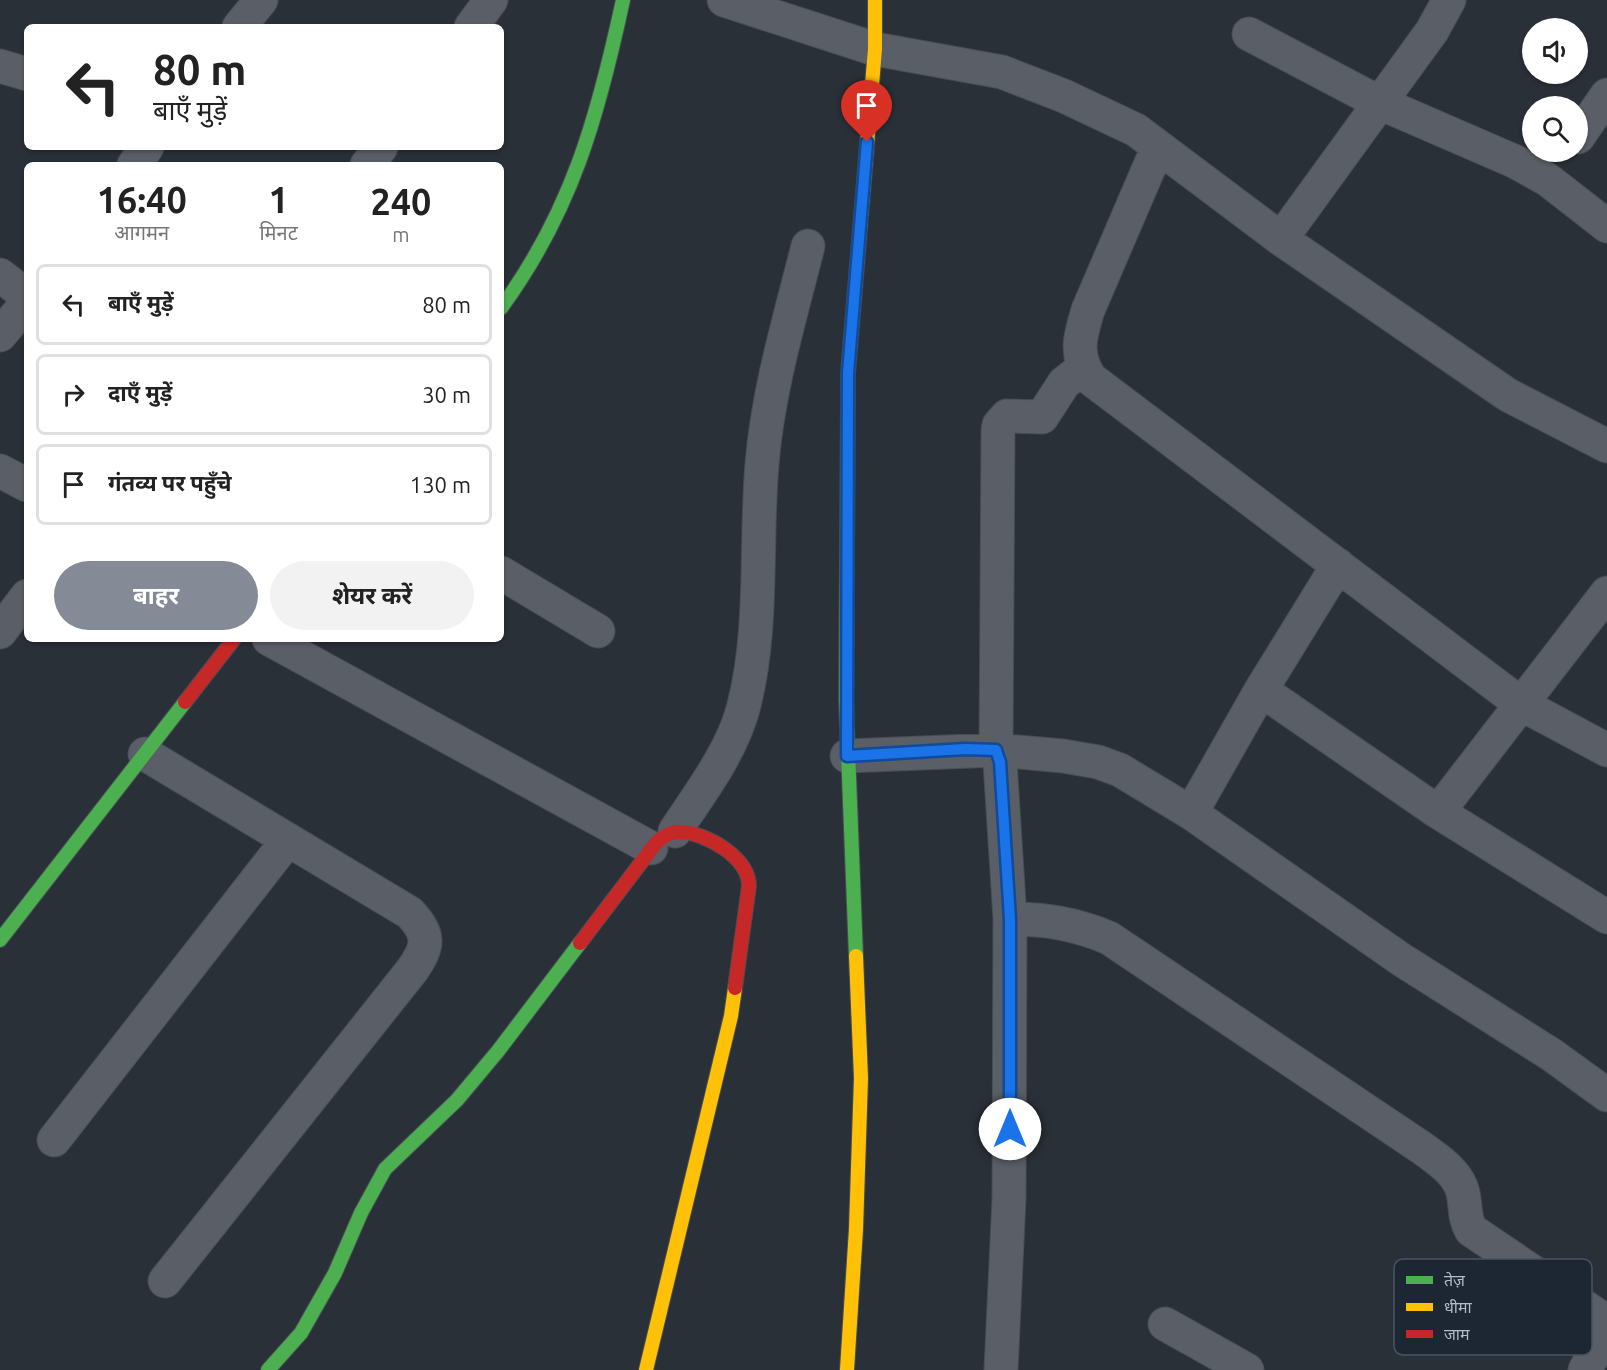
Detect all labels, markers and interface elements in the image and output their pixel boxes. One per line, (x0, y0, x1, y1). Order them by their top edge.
map controls (1522, 18, 1588, 162)
button: sound (1522, 18, 1588, 84)
text: 80 m (153, 46, 247, 93)
icon: left (54, 48, 132, 126)
pin (841, 80, 892, 142)
icon: arrive (850, 89, 883, 122)
text: बाएँ मुड़ें (153, 95, 227, 125)
button: search (1522, 96, 1588, 162)
text: 16:40 (97, 179, 187, 220)
text: 1 (268, 179, 289, 220)
text: 240 (370, 181, 431, 222)
text: आगमन (114, 221, 169, 244)
text: मिनट (259, 221, 298, 244)
text: m (392, 223, 409, 246)
icon: left (57, 288, 90, 321)
text: बाएँ मुड़ें (108, 290, 174, 315)
text: 80 m (422, 292, 471, 317)
icon: right (57, 378, 90, 411)
text: दाएँ मुड़ें (108, 380, 172, 405)
text: 30 m (422, 382, 471, 407)
icon: arrive (57, 468, 90, 501)
text: गंतव्य पर पहुँचे (108, 470, 232, 495)
text: 130 m (410, 472, 471, 497)
button: बाहर (54, 561, 258, 630)
button: शेयर करें (270, 561, 474, 630)
position arrow (978, 1097, 1042, 1161)
legend (1394, 1259, 1592, 1355)
text: तेज़ (1444, 1271, 1466, 1289)
text: धीमा (1444, 1298, 1473, 1316)
text: जाम (1444, 1325, 1470, 1343)

